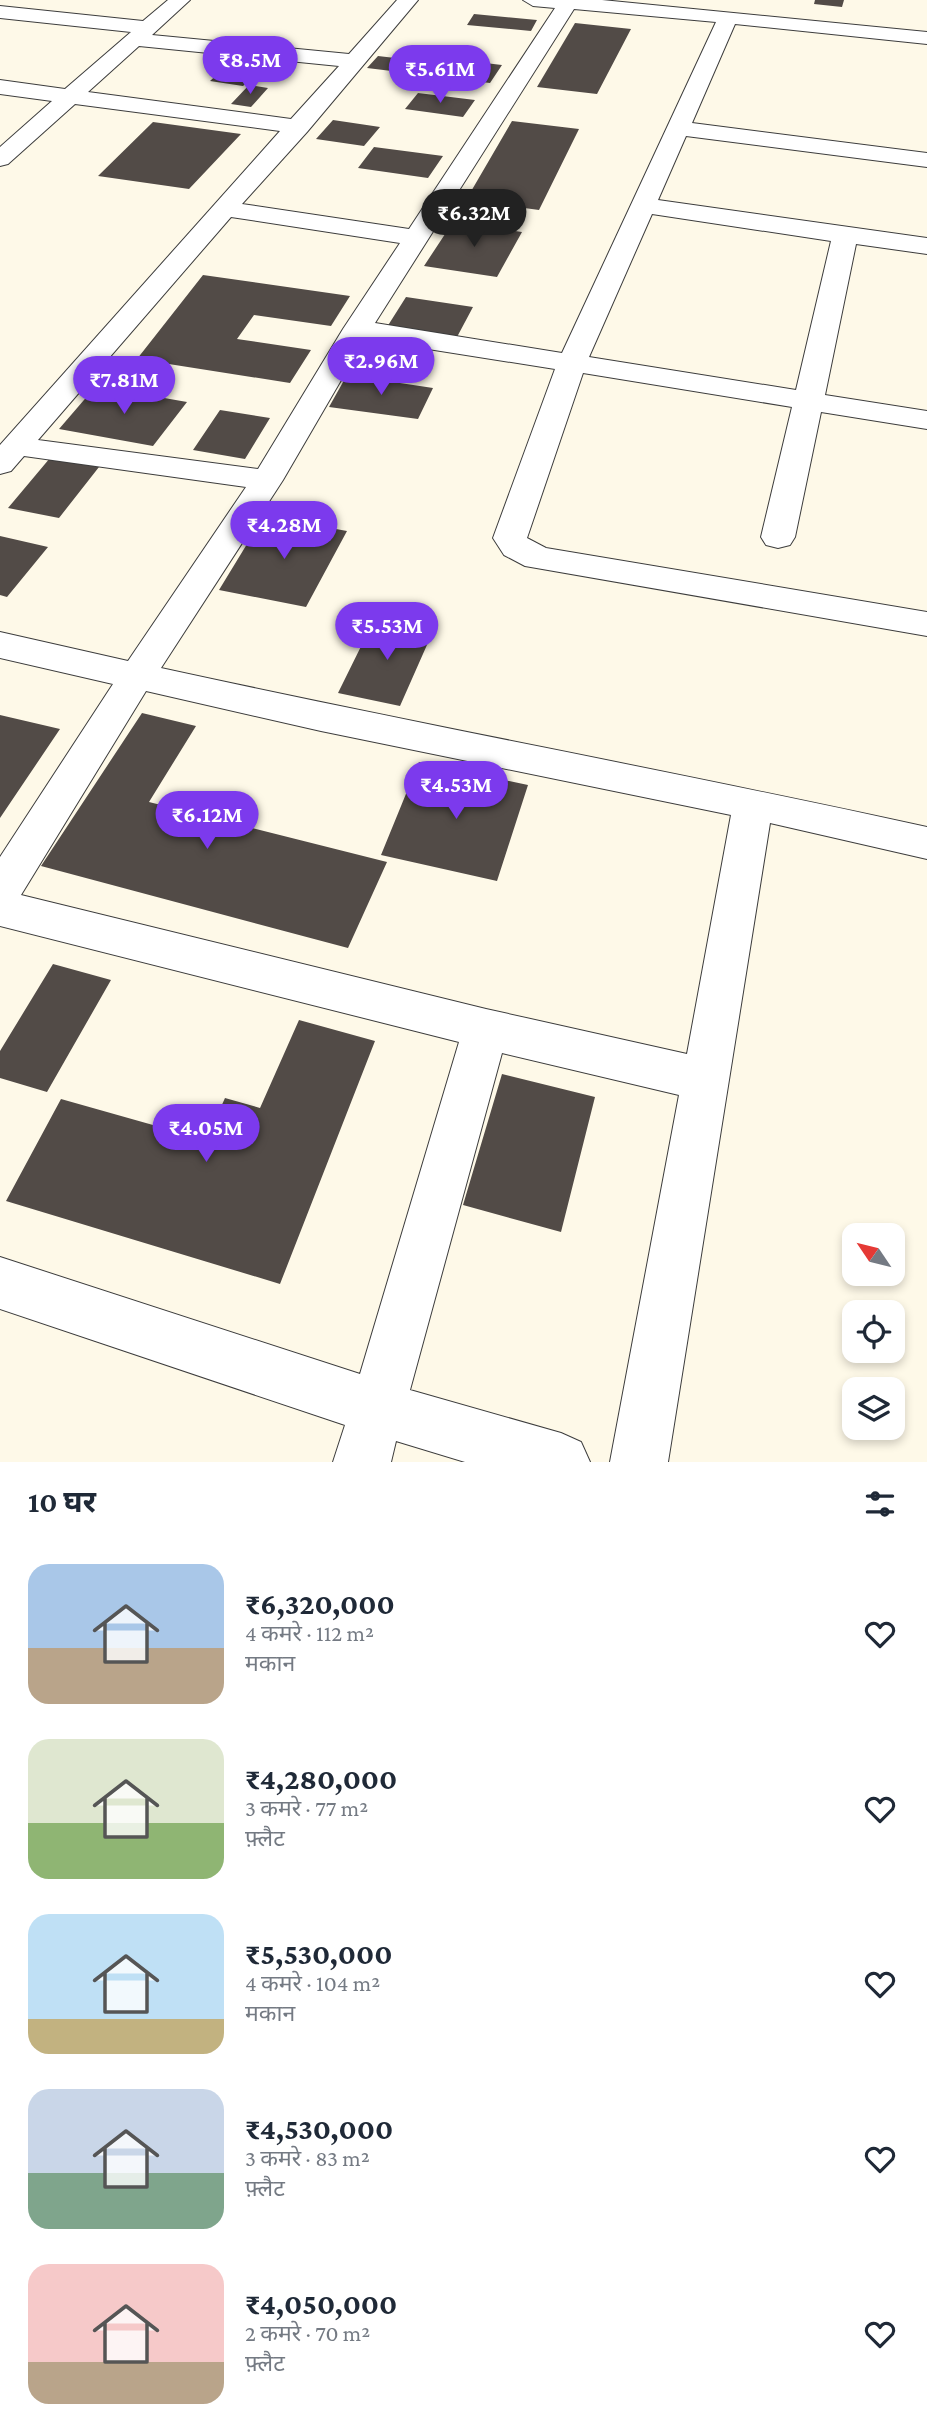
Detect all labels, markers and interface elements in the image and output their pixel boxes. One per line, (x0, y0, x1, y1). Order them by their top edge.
pin: ₹8.5M (201, 36, 299, 96)
text: ₹8.5M (219, 46, 281, 72)
pin: ₹5.61M (383, 46, 497, 105)
text: ₹5.61M (405, 55, 475, 81)
pin: ₹6.32M (417, 190, 531, 249)
text: ₹6.32M (437, 199, 511, 225)
pin: ₹2.96M (324, 338, 438, 397)
text: ₹2.96M (343, 347, 419, 373)
pin: ₹7.81M (67, 356, 181, 416)
text: ₹7.81M (89, 366, 159, 392)
pin: ₹4.28M (227, 502, 341, 561)
text: ₹4.28M (246, 511, 322, 537)
pin: ₹5.53M (330, 602, 444, 662)
text: ₹5.53M (351, 612, 423, 638)
pin: ₹4.53M (399, 762, 513, 821)
text: ₹4.53M (420, 771, 492, 797)
pin: ₹6.12M (150, 792, 264, 851)
text: ₹6.12M (172, 801, 242, 827)
pin: ₹4.05M (149, 1104, 263, 1164)
text: ₹4.05M (169, 1114, 243, 1140)
north arrow (842, 1223, 905, 1286)
map controls (842, 1223, 905, 1440)
button: locate (842, 1300, 905, 1363)
button: layers (842, 1377, 905, 1440)
text: 10 घर (28, 1485, 96, 1518)
icon: filters (861, 1485, 899, 1523)
text: ₹6,320,000 (245, 1587, 395, 1620)
icon: home (84, 1592, 168, 1676)
icon: heart (861, 1615, 899, 1653)
text: 4 कमरे · 112 m² (245, 1620, 374, 1646)
text: मकान (245, 1650, 295, 1676)
text: ₹4,280,000 (245, 1762, 397, 1795)
icon: home (84, 1767, 168, 1851)
icon: heart (861, 1790, 899, 1828)
text: 3 कमरे · 77 m² (245, 1795, 368, 1821)
text: फ़्लैट (245, 1825, 285, 1851)
text: ₹5,530,000 (245, 1937, 392, 1970)
icon: home (84, 1942, 168, 2026)
icon: heart (861, 1965, 899, 2003)
text: 4 कमरे · 104 m² (245, 1970, 380, 1996)
text: मकान (245, 2000, 295, 2026)
text: ₹4,530,000 (245, 2112, 393, 2145)
icon: home (84, 2117, 168, 2201)
icon: heart (861, 2140, 899, 2178)
text: 3 कमरे · 83 m² (245, 2145, 370, 2171)
text: फ़्लैट (245, 2175, 285, 2201)
text: ₹4,050,000 (245, 2287, 397, 2320)
icon: home (84, 2292, 168, 2376)
icon: heart (861, 2315, 899, 2353)
text: 2 कमरे · 70 m² (245, 2320, 370, 2346)
text: फ़्लैट (245, 2350, 285, 2376)

